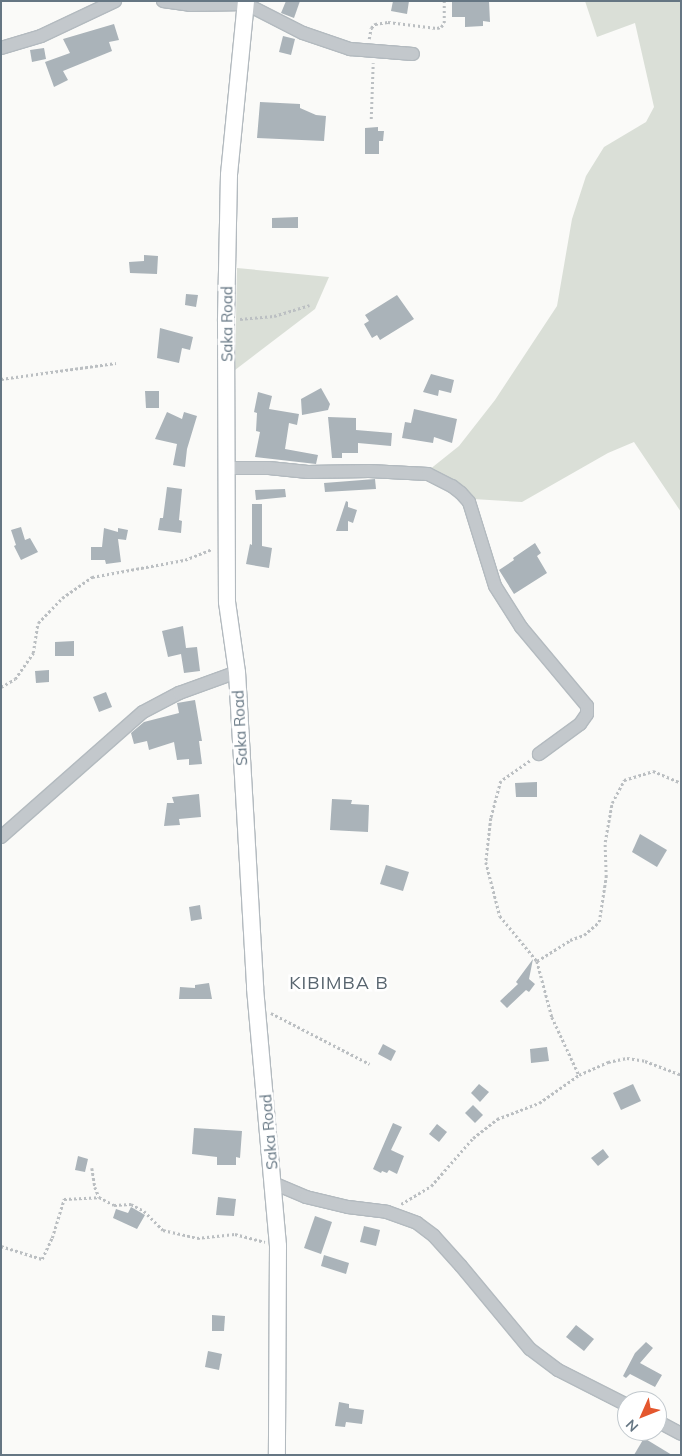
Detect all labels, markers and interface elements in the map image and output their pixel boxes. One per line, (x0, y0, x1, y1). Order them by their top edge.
street label: Saka Road (218, 286, 236, 362)
street label: Saka Road (229, 690, 251, 766)
district label: KIBIMBA B (288, 972, 390, 994)
street label: Saka Road (257, 1094, 281, 1170)
north arrow (617, 1391, 667, 1441)
text: N (622, 1416, 642, 1436)

